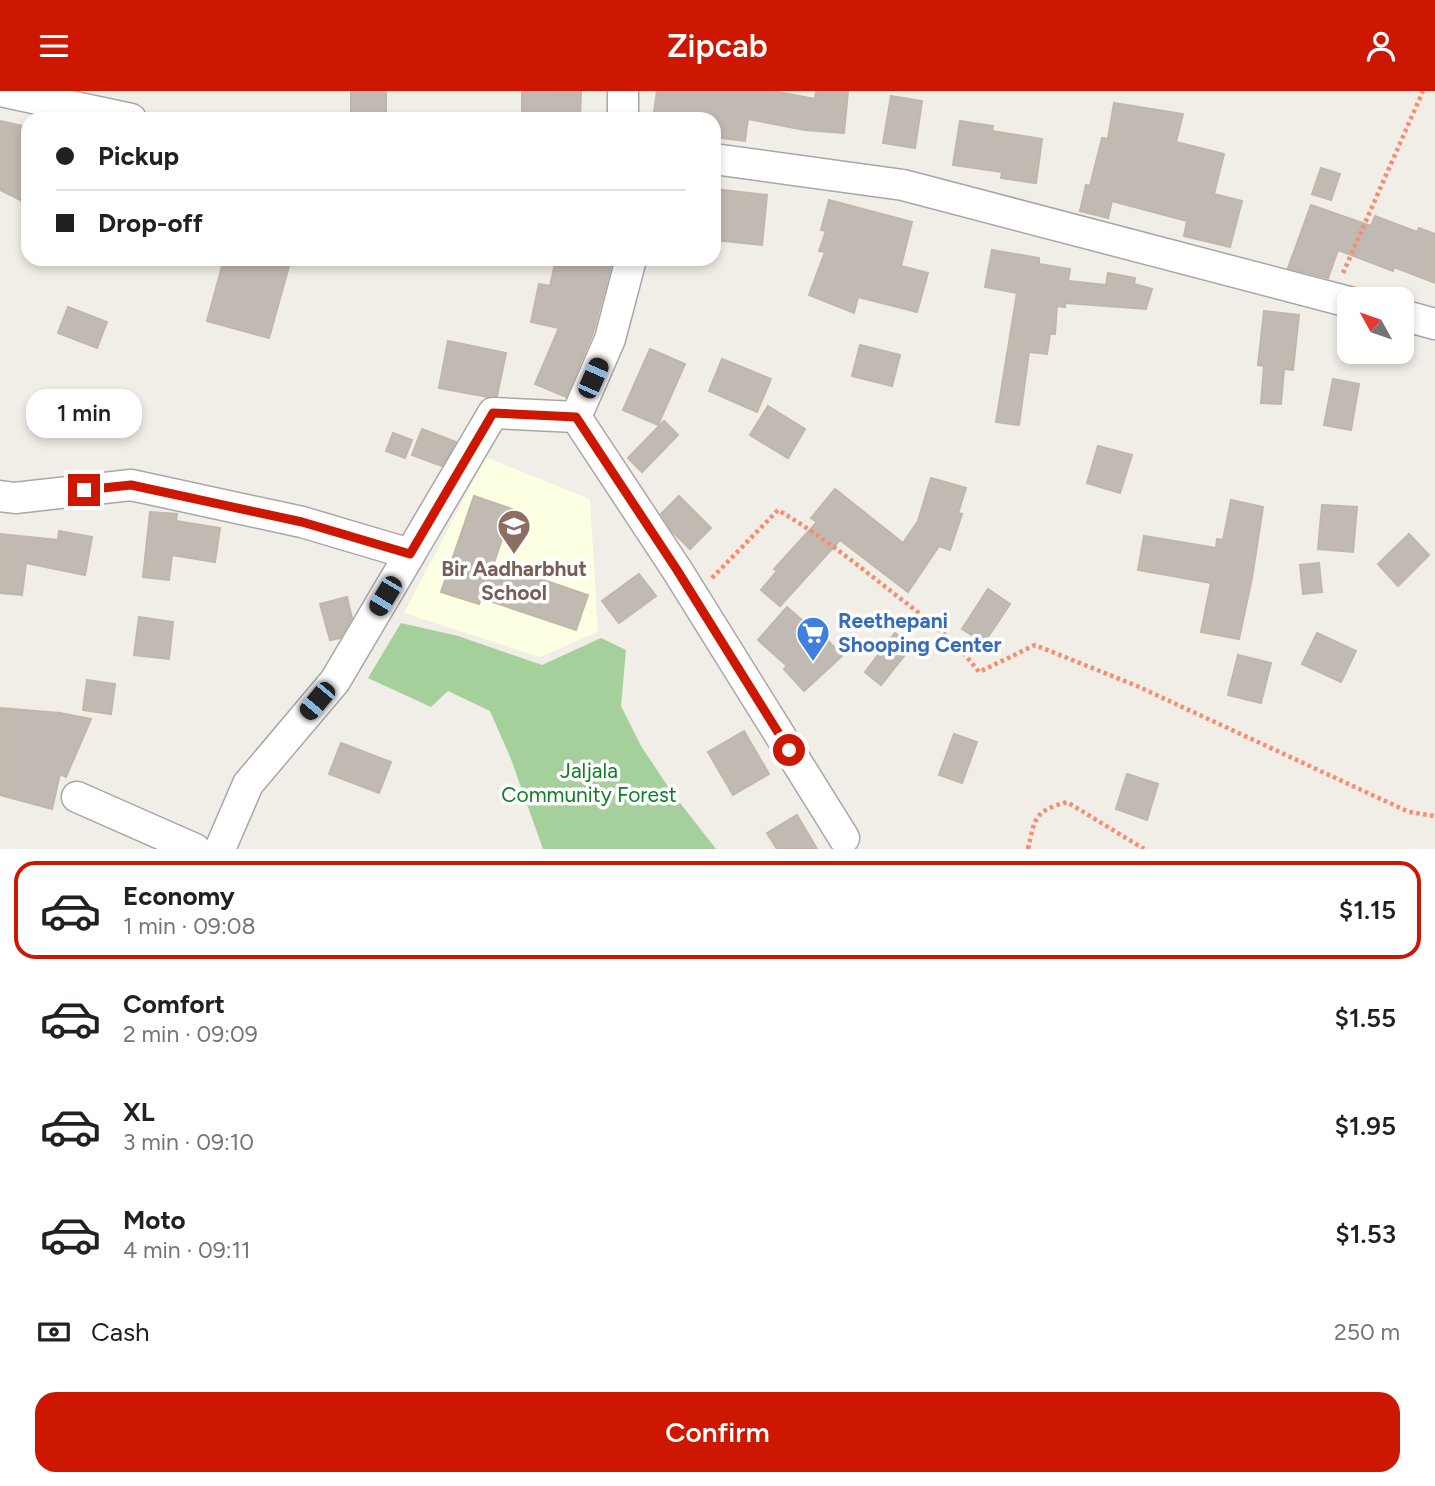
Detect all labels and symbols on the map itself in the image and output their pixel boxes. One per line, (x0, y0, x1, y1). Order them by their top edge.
north arrow (1337, 287, 1414, 364)
car (575, 355, 612, 401)
callout: 1 min (26, 389, 142, 437)
route end (68, 474, 100, 506)
school or university icon: Bir Aadharbhut School (495, 507, 533, 556)
place label: Bir Aadharbhut School (441, 556, 587, 605)
car (366, 573, 405, 619)
place label: Reethepani Shooping Center (838, 608, 1001, 657)
supermarket icon: Reethepani Shooping Center (794, 614, 832, 663)
car (296, 678, 339, 724)
route start (773, 734, 805, 766)
park label: Jaljala Community Forest (501, 758, 677, 807)

